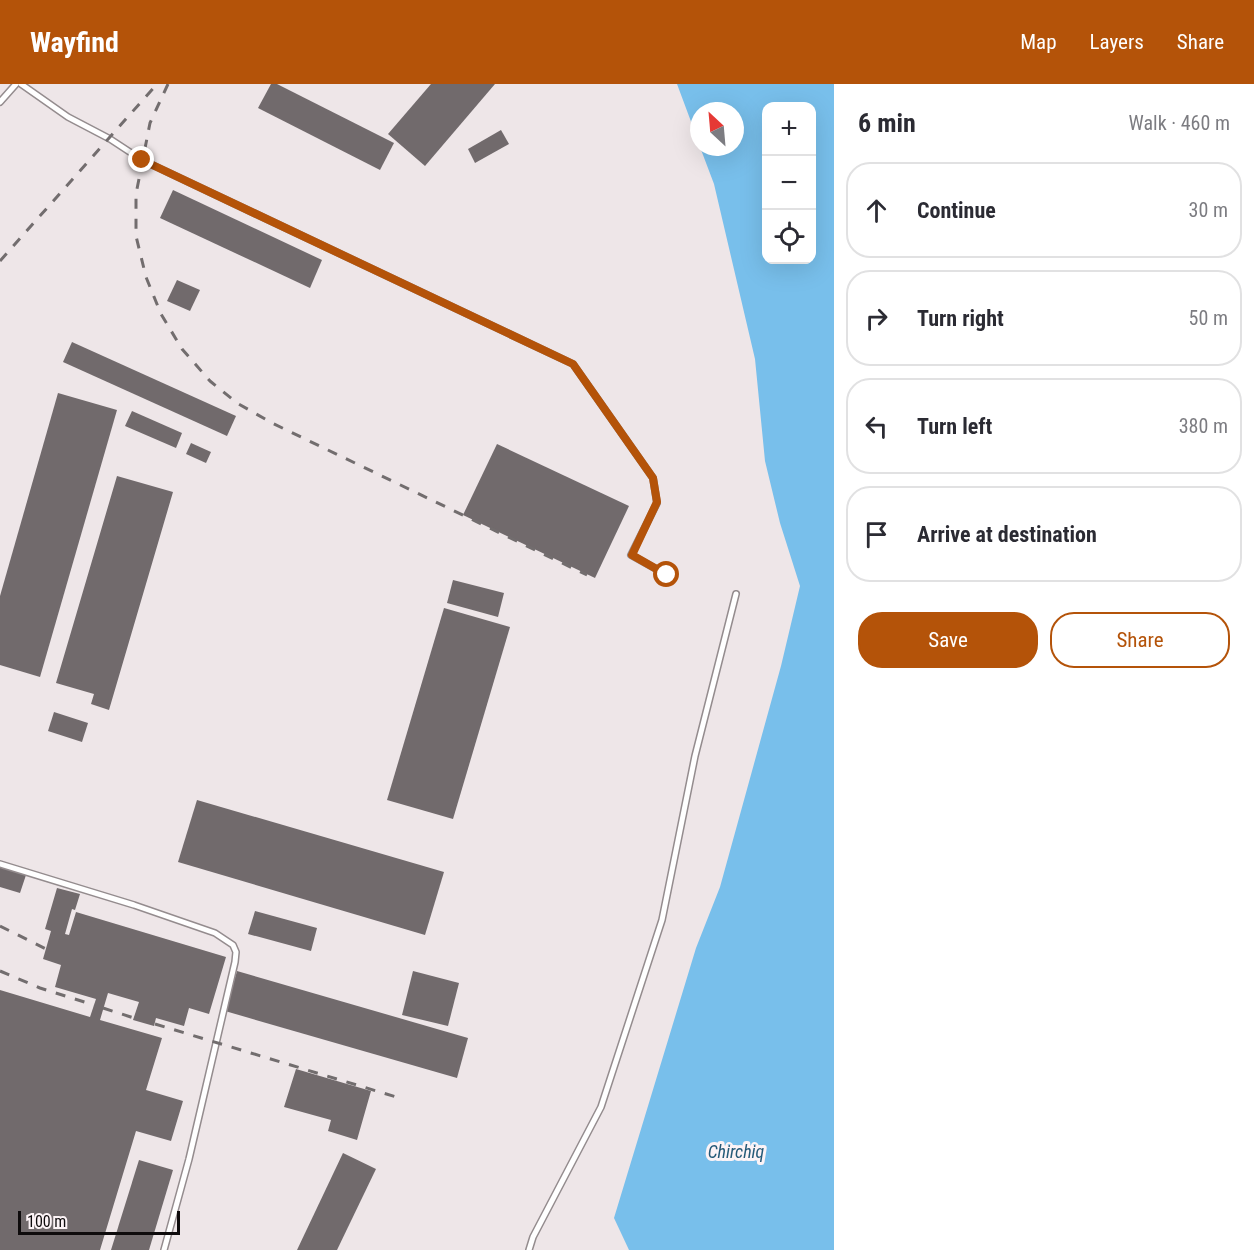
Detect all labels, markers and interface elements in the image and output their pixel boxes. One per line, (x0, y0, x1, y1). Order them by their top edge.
text: Wayfind (30, 26, 119, 59)
text: Map (1020, 30, 1057, 54)
text: Layers (1090, 30, 1144, 54)
text: Share (1177, 30, 1224, 54)
north arrow (690, 102, 744, 156)
map controls (762, 102, 816, 264)
button: + (762, 102, 816, 156)
text: 6 min (858, 108, 916, 138)
text: Walk · 460 m (1129, 111, 1230, 135)
route end (128, 146, 154, 172)
button: − (762, 156, 816, 210)
icon: ahead (860, 194, 893, 227)
text: Continue (917, 198, 996, 223)
text: 30 m (1189, 198, 1228, 222)
button: locate (762, 210, 816, 264)
icon: right (860, 302, 893, 335)
text: Turn right (917, 306, 1004, 331)
text: 50 m (1189, 306, 1228, 330)
icon: left (860, 410, 893, 443)
text: Turn left (917, 414, 992, 439)
text: 380 m (1179, 414, 1228, 438)
icon: arrive (860, 518, 893, 551)
text: Arrive at destination (917, 522, 1097, 547)
route start (653, 561, 679, 587)
button: Save (858, 612, 1038, 668)
button: Share (1050, 612, 1230, 668)
water label: Chirchiq (708, 1141, 765, 1162)
scale bar (18, 1208, 180, 1236)
text: 100 m (27, 1212, 66, 1231)

